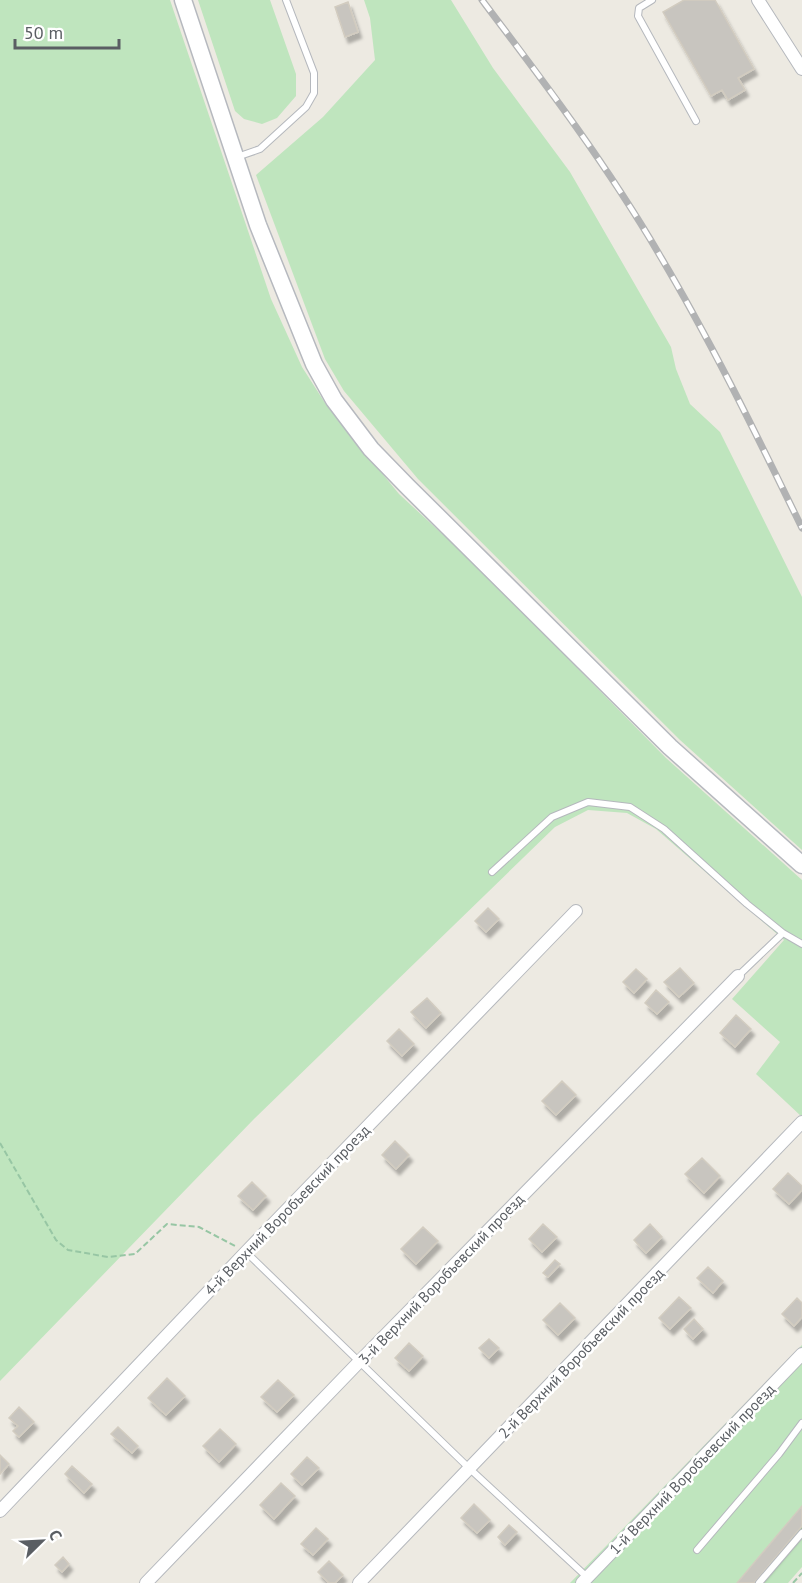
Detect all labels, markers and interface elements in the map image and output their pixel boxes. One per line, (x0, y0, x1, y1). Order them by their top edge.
scale bar (15, 12, 118, 50)
text: 50 m (24, 21, 63, 44)
street label: 4-й Верхний Воробъевский проезд (200, 1121, 374, 1299)
street label: 3-й Верхний Воробъевский проезд (354, 1190, 528, 1368)
street label: 2-й Верхний Воробъевский проезд (494, 1264, 668, 1442)
street label: 1-й Верхний Воробъевский проезд (605, 1380, 779, 1558)
north arrow (12, 1511, 72, 1571)
text: С (45, 1527, 67, 1543)

